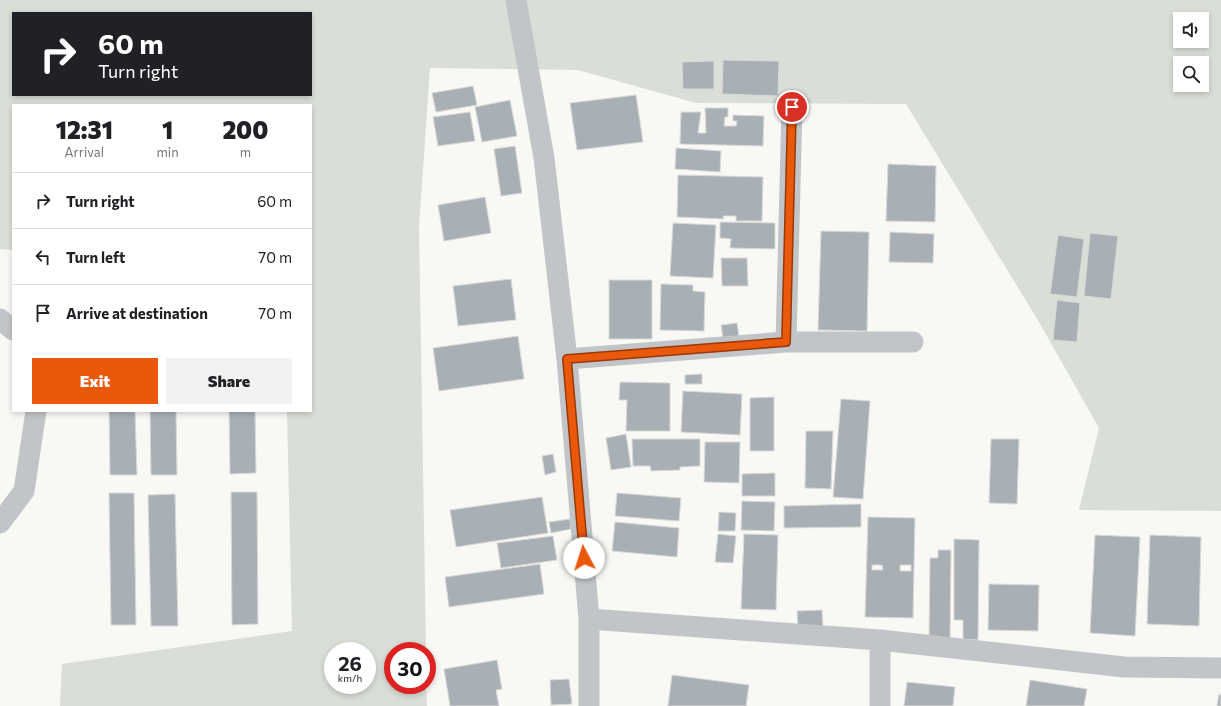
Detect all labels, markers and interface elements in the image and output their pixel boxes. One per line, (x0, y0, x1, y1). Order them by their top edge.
map controls (1173, 12, 1209, 92)
button: sound (1173, 12, 1209, 48)
text: 60 m (98, 26, 164, 60)
icon: right (32, 28, 84, 80)
button: search (1173, 56, 1209, 92)
text: Turn right (98, 60, 178, 82)
pin (775, 90, 809, 124)
icon: arrive (781, 96, 803, 118)
text: 12:31 (56, 115, 113, 144)
text: 1 (162, 115, 173, 144)
text: 200 (222, 115, 268, 144)
text: Arrival (65, 144, 104, 160)
text: min (157, 144, 179, 160)
text: m (240, 144, 251, 160)
icon: right (32, 190, 54, 212)
text: Turn right (66, 192, 135, 210)
text: 60 m (257, 192, 292, 210)
icon: left (32, 246, 54, 268)
text: Turn left (66, 248, 125, 266)
text: 70 m (258, 248, 292, 266)
icon: arrive (32, 302, 54, 324)
text: Arrive at destination (66, 304, 208, 322)
text: 70 m (258, 304, 292, 322)
button: Exit (32, 358, 158, 404)
button: Share (166, 358, 292, 404)
position arrow (563, 537, 605, 579)
speed limit sign: 30 (384, 642, 436, 694)
text: 26 (338, 651, 362, 675)
text: km/h (338, 672, 362, 684)

